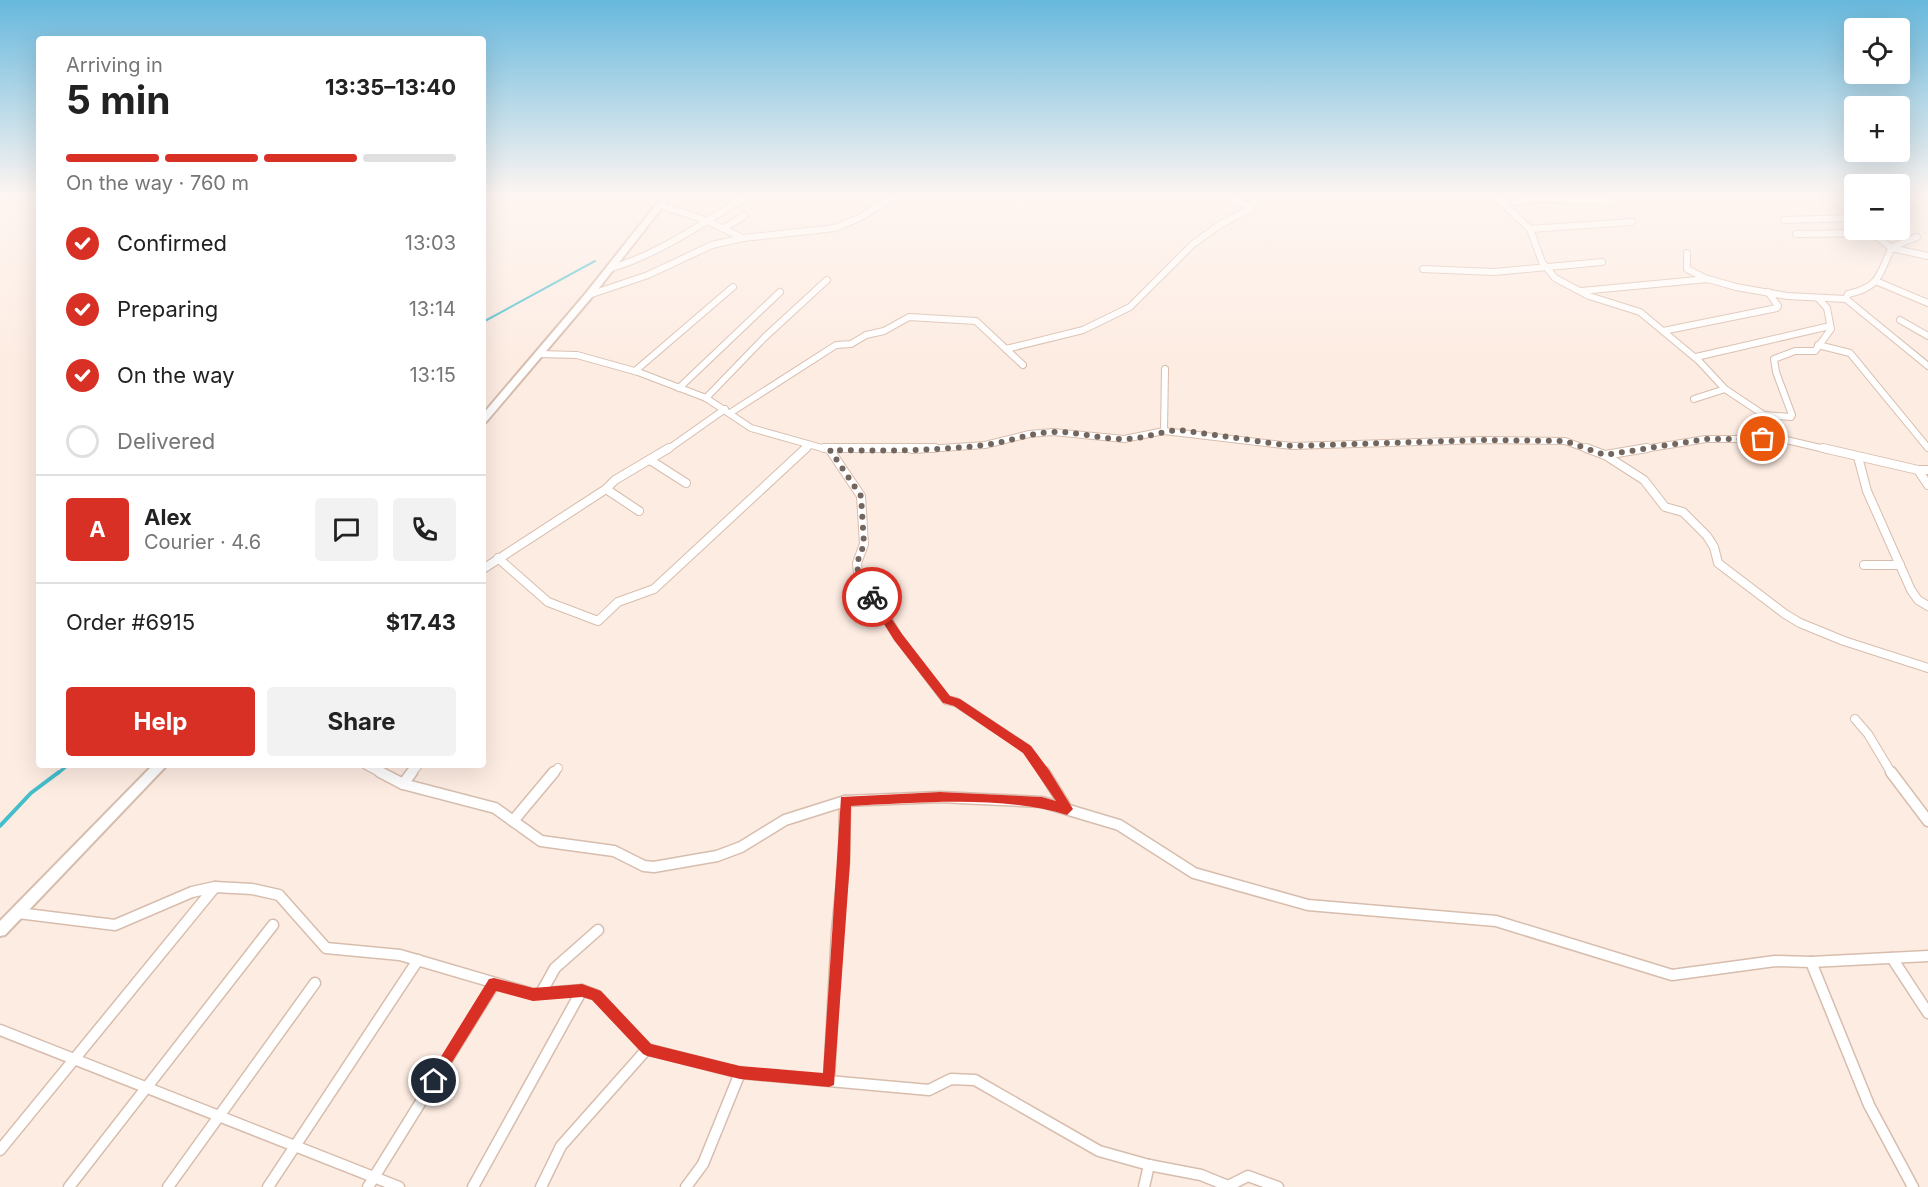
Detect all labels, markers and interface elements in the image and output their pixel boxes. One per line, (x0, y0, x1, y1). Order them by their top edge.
map controls (1844, 18, 1910, 240)
button: locate (1844, 18, 1910, 84)
text: Arriving in (66, 53, 163, 77)
text: 13:35–13:40 (325, 74, 456, 100)
text: 5 min (66, 76, 171, 123)
button: + (1844, 96, 1910, 162)
text: On the way · 760 m (66, 171, 249, 195)
button: − (1844, 174, 1910, 240)
icon: check (66, 227, 99, 260)
text: Confirmed (117, 230, 227, 256)
text: 13:03 (405, 231, 456, 255)
icon: check (66, 293, 99, 326)
text: Preparing (117, 296, 218, 322)
text: 13:14 (409, 297, 456, 321)
icon: check (66, 359, 99, 392)
text: On the way (117, 362, 235, 388)
text: 13:15 (409, 363, 456, 387)
pin (1737, 413, 1788, 464)
icon: bag (1746, 422, 1779, 455)
text: Delivered (117, 428, 215, 454)
button: chat (315, 498, 378, 561)
button: phone (393, 498, 456, 561)
text: Alex (144, 504, 192, 530)
text: A (89, 516, 106, 542)
text: Courier · 4.6 (144, 530, 261, 554)
courier (842, 567, 902, 627)
icon: bike (856, 581, 889, 614)
text: Order #6915 (66, 609, 195, 635)
text: $17.43 (386, 609, 456, 635)
button: Help (66, 687, 255, 756)
button: Share (267, 687, 456, 756)
pin (408, 1055, 459, 1106)
icon: home (417, 1064, 450, 1097)

